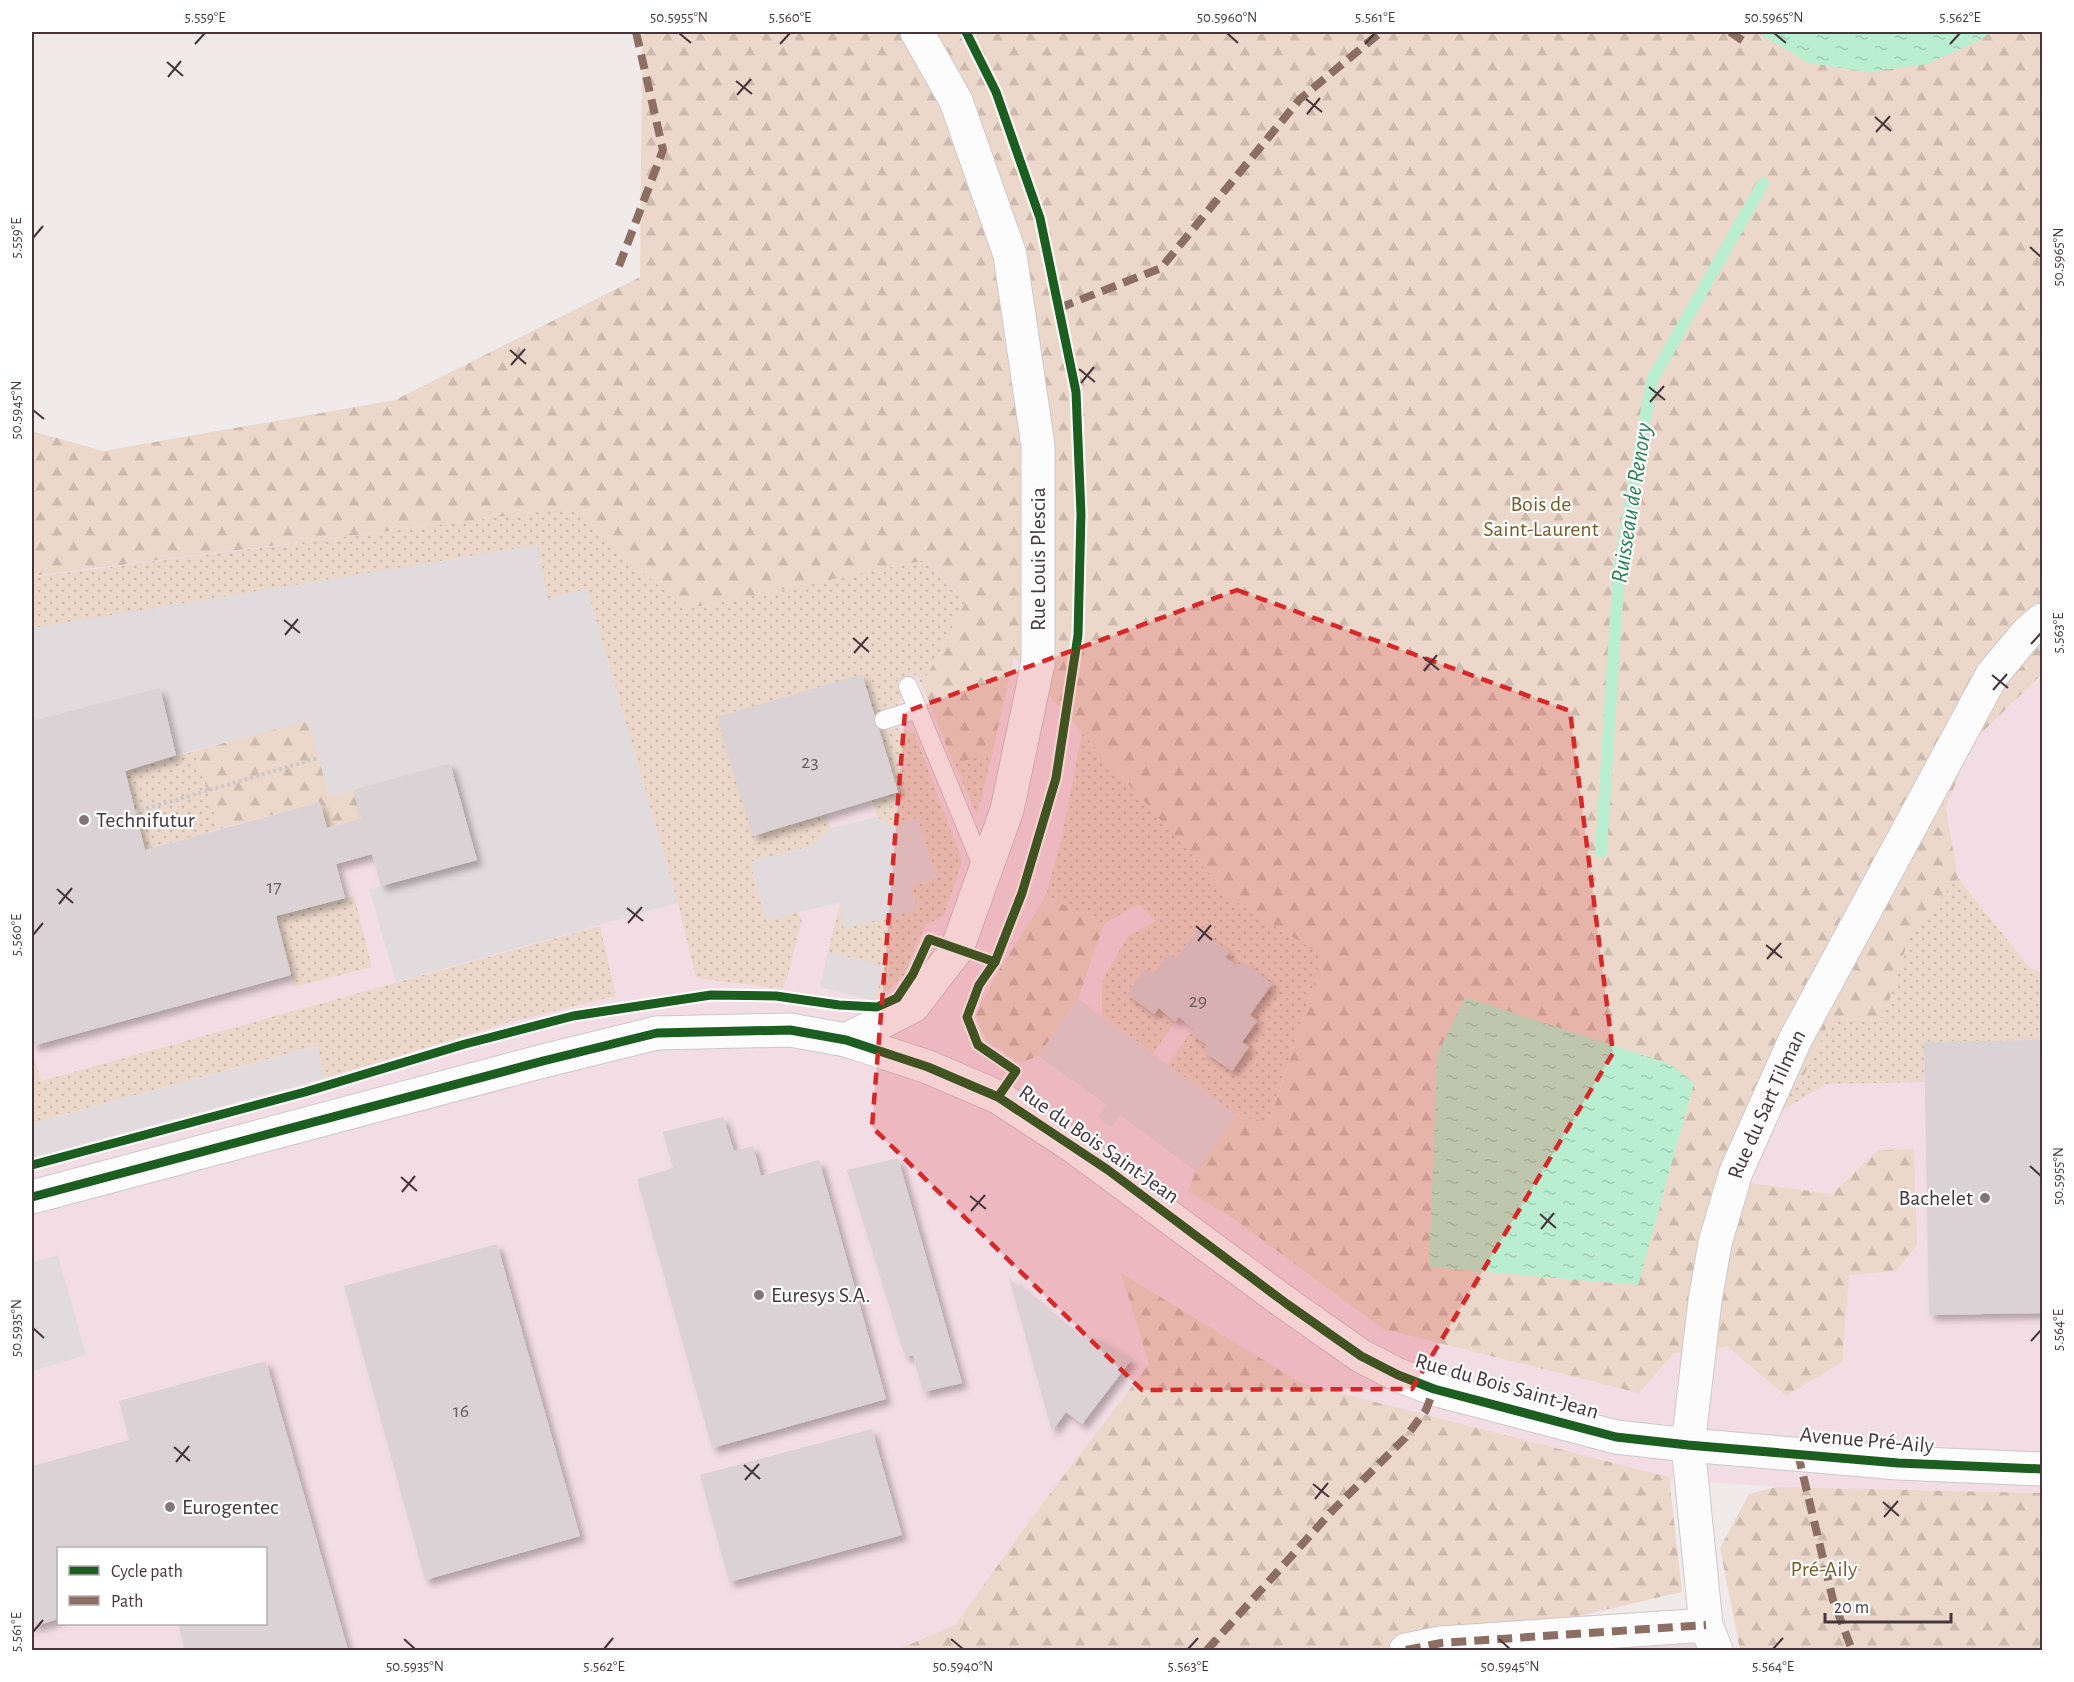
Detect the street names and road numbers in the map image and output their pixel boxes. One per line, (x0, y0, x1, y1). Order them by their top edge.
street label: Rue Louis Plescia (1027, 487, 1049, 631)
street label: Rue du Sart Tilman (1724, 1026, 1810, 1181)
street label: Rue du Bois Saint-Jean (1015, 1081, 1183, 1207)
street label: Rue du Bois Saint-Jean (1413, 1349, 1601, 1423)
street label: Avenue Pré-Aily (1799, 1423, 1936, 1457)

